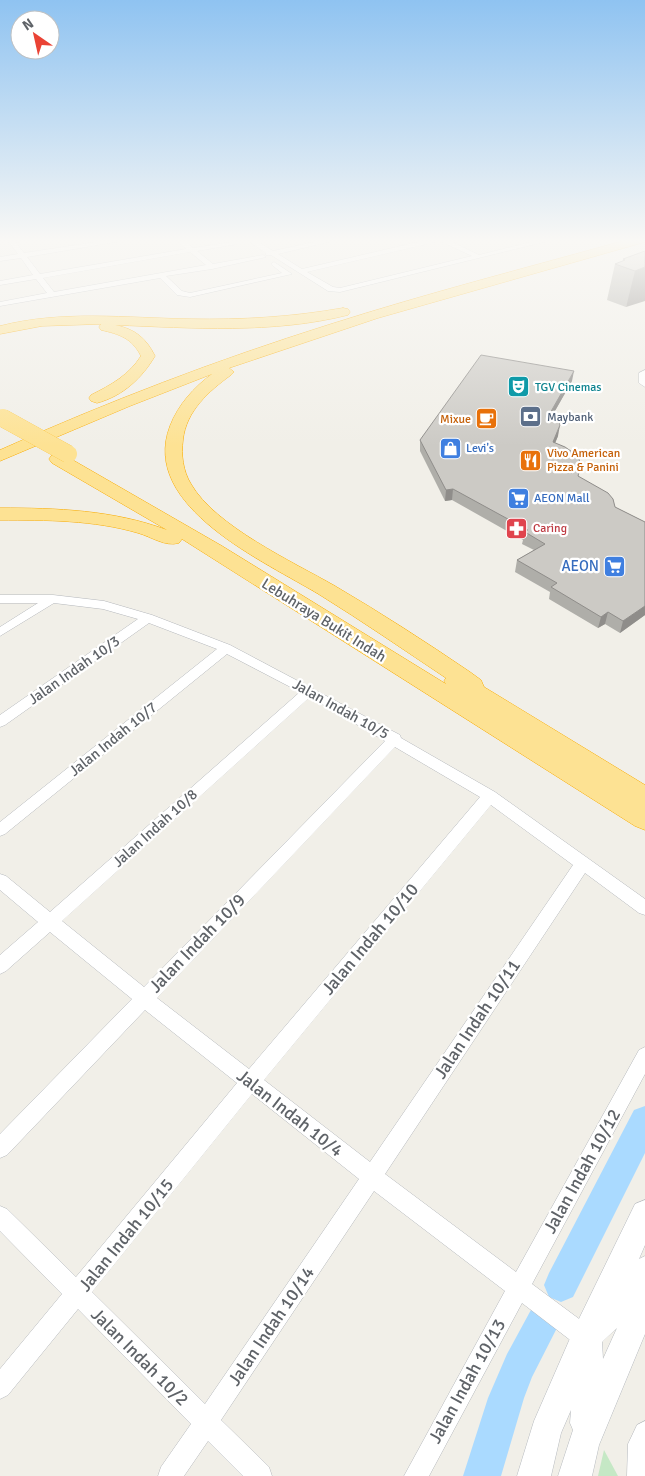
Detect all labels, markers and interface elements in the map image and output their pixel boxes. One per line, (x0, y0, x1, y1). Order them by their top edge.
north arrow (10, 10, 60, 60)
text: N (19, 15, 37, 34)
theatre icon: TGV Cinemas (507, 375, 531, 399)
place label: TGV Cinemas (535, 380, 602, 395)
bank icon: Maybank (519, 405, 543, 429)
cafe icon: Mixue (475, 407, 499, 431)
place label: Maybank (547, 410, 593, 425)
place label: Mixue (440, 412, 471, 427)
shop icon: Levi's (438, 436, 462, 460)
place label: Levi's (466, 441, 494, 456)
place label: Vivo American Pizza & Panini (547, 446, 620, 475)
restaurant icon: Vivo American Pizza & Panini (519, 448, 543, 472)
supermarket icon: AEON Mall (506, 486, 530, 510)
place label: AEON Mall (534, 491, 590, 506)
pharmacy icon: Caring (505, 516, 529, 540)
place label: Caring (533, 521, 567, 536)
supermarket icon: AEON (603, 554, 627, 578)
place label: AEON (561, 557, 599, 575)
street label: Lebuhraya Bukit Indah (258, 574, 390, 666)
street label: Jalan Indah 10/3 (25, 632, 123, 708)
street label: Jalan Indah 10/5 (290, 675, 392, 743)
street label: Jalan Indah 10/7 (65, 698, 161, 780)
street label: Jalan Indah 10/8 (109, 785, 201, 871)
street label: Jalan Indah 10/10 (317, 879, 423, 999)
street label: Jalan Indah 10/9 (144, 889, 250, 997)
street label: Jalan Indah 10/11 (429, 955, 525, 1083)
street label: Jalan Indah 10/4 (232, 1065, 348, 1162)
street label: Jalan Indah 10/12 (539, 1105, 625, 1237)
street label: Jalan Indah 10/15 (74, 1174, 178, 1296)
street label: Jalan Indah 10/14 (223, 1262, 319, 1390)
street label: Jalan Indah 10/2 (87, 1304, 193, 1410)
street label: Jalan Indah 10/13 (424, 1315, 510, 1447)

